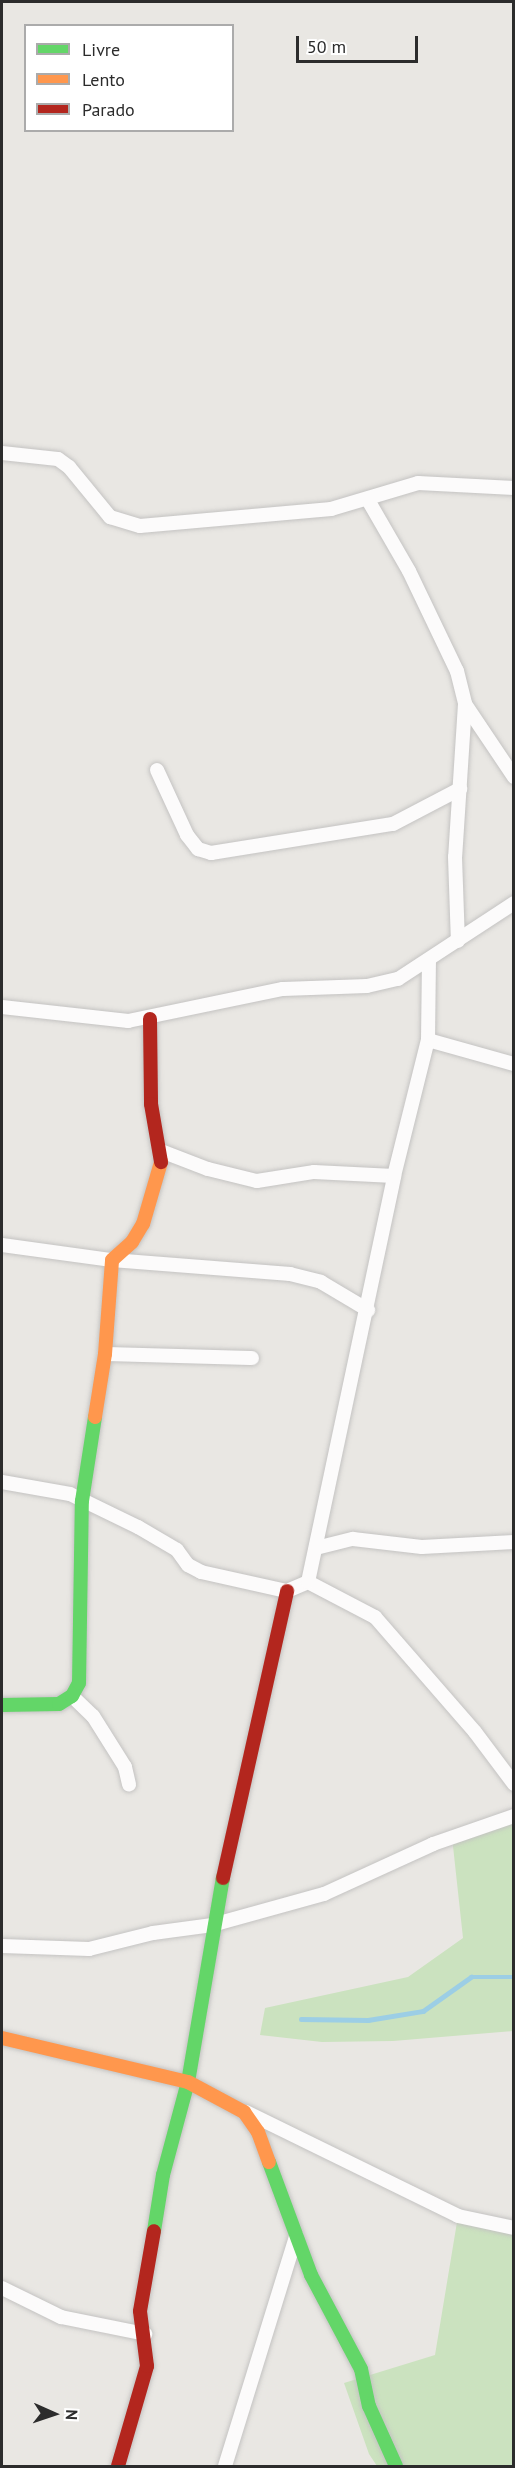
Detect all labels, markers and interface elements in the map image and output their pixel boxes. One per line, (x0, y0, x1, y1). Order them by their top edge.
legend (24, 24, 234, 132)
scale bar (299, 24, 420, 62)
text: 50 m (307, 35, 346, 58)
text: Livre (82, 38, 120, 61)
text: Lento (82, 68, 125, 91)
text: Parado (82, 98, 135, 121)
north arrow (24, 2384, 84, 2444)
text: N (62, 2409, 82, 2421)

